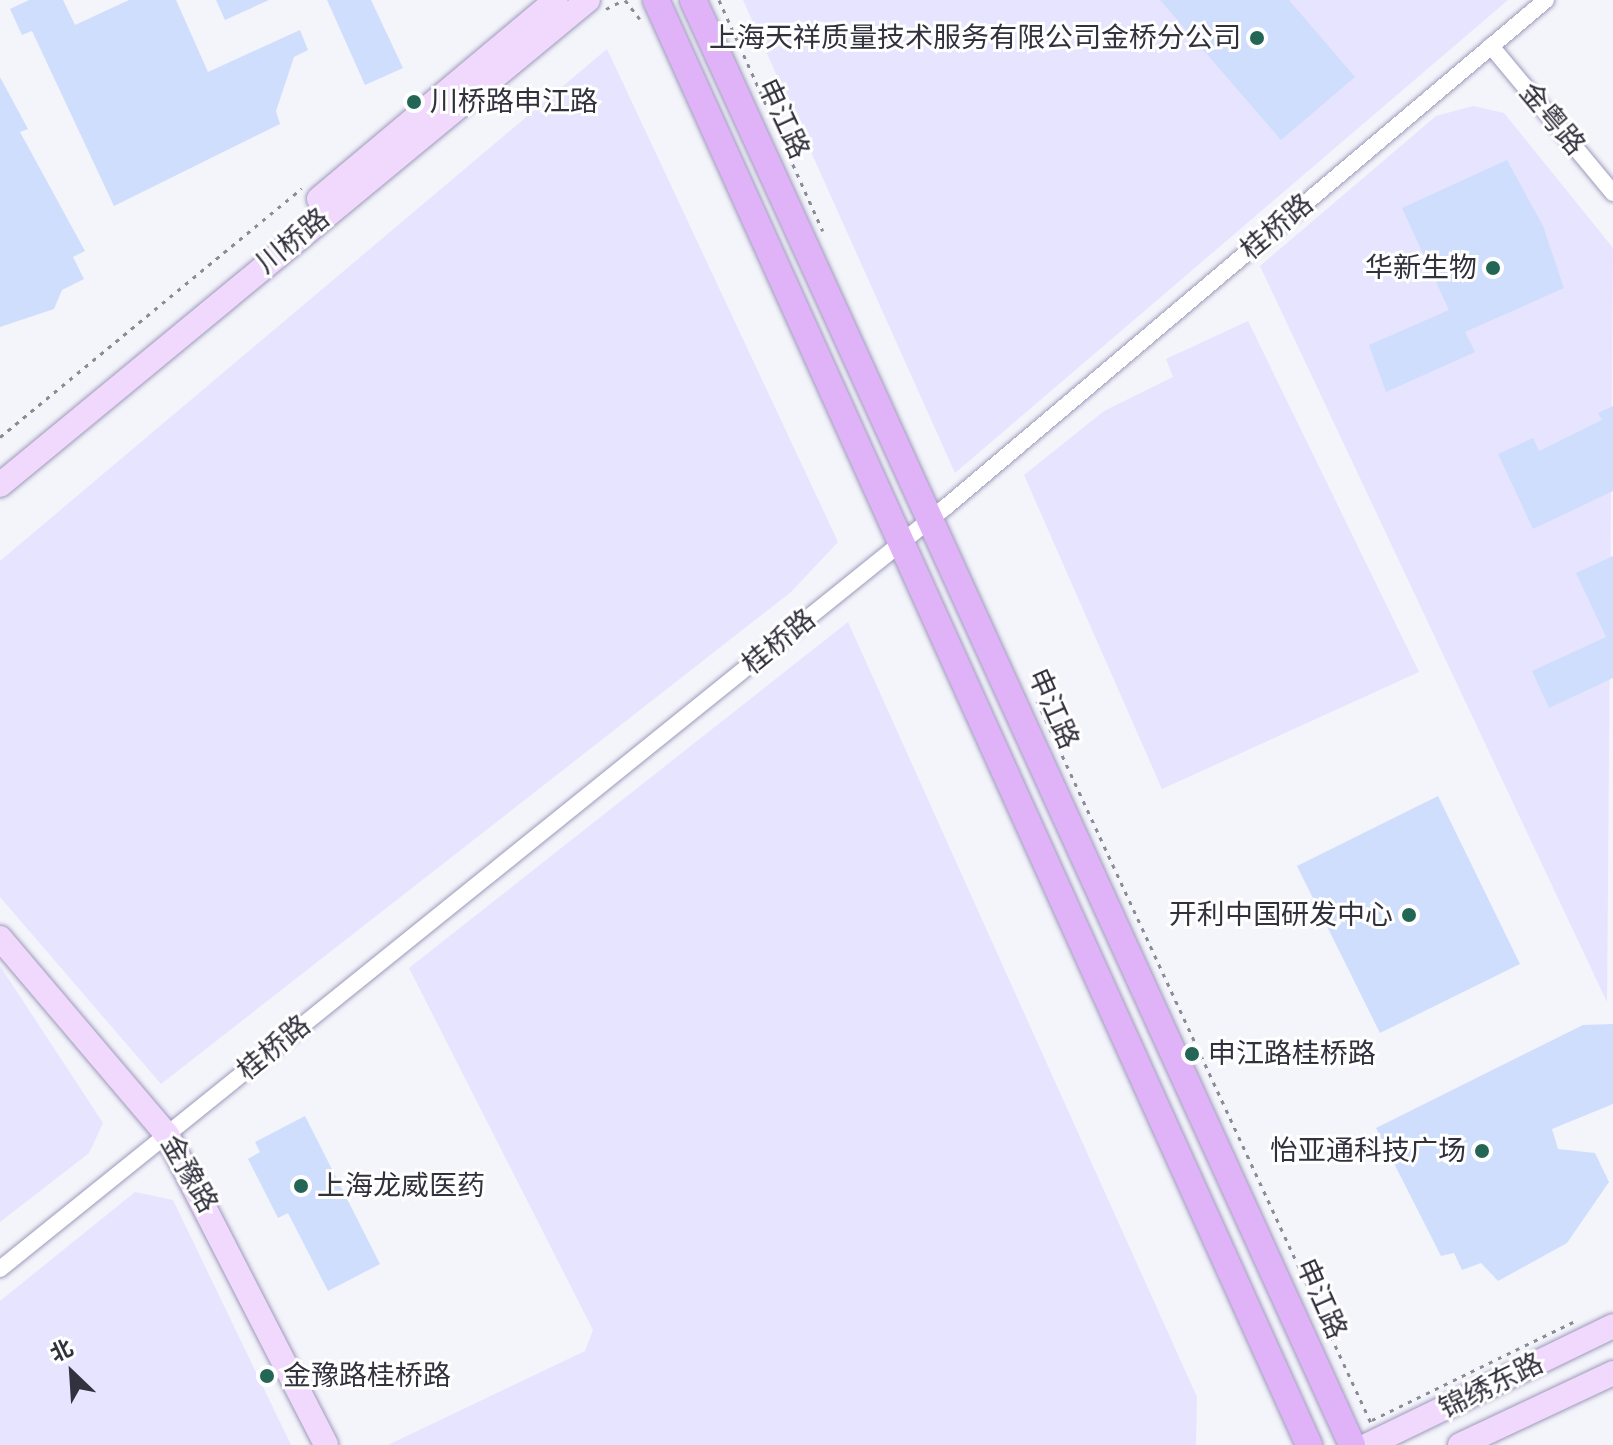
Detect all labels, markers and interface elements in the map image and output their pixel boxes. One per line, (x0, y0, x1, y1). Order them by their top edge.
place label: 上海天祥质量技术服务有限公司金桥分公司 (709, 21, 1241, 55)
marker: 上海天祥质量技术服务有限公司金桥分公司 (1248, 29, 1266, 47)
street label: 申江路 (750, 74, 816, 164)
street label: 金粤路 (1512, 76, 1592, 162)
place label: 川桥路申江路 (430, 85, 598, 119)
marker: 川桥路申江路 (405, 93, 423, 111)
street label: 桂桥路 (1234, 187, 1320, 267)
street label: 川桥路 (250, 202, 336, 280)
place label: 华新生物 (1365, 251, 1477, 285)
marker: 华新生物 (1484, 259, 1502, 277)
street label: 桂桥路 (736, 603, 822, 681)
street label: 申江路 (1021, 664, 1085, 754)
place label: 开利中国研发中心 (1169, 898, 1393, 932)
marker: 开利中国研发中心 (1400, 906, 1418, 924)
street label: 桂桥路 (231, 1009, 317, 1087)
place label: 申江路桂桥路 (1208, 1037, 1376, 1071)
marker: 申江路桂桥路 (1183, 1045, 1201, 1063)
street label: 金豫路 (153, 1129, 225, 1219)
place label: 怡亚通科技广场 (1270, 1134, 1466, 1168)
marker: 怡亚通科技广场 (1473, 1142, 1491, 1160)
place label: 上海龙威医药 (317, 1169, 485, 1203)
marker: 上海龙威医药 (292, 1177, 310, 1195)
street label: 申江路 (1289, 1254, 1353, 1344)
north arrow (32, 1333, 112, 1413)
text: 北 (46, 1335, 77, 1367)
street label: 锦绣东路 (1433, 1346, 1549, 1426)
place label: 金豫路桂桥路 (283, 1359, 451, 1393)
marker: 金豫路桂桥路 (258, 1367, 276, 1385)

